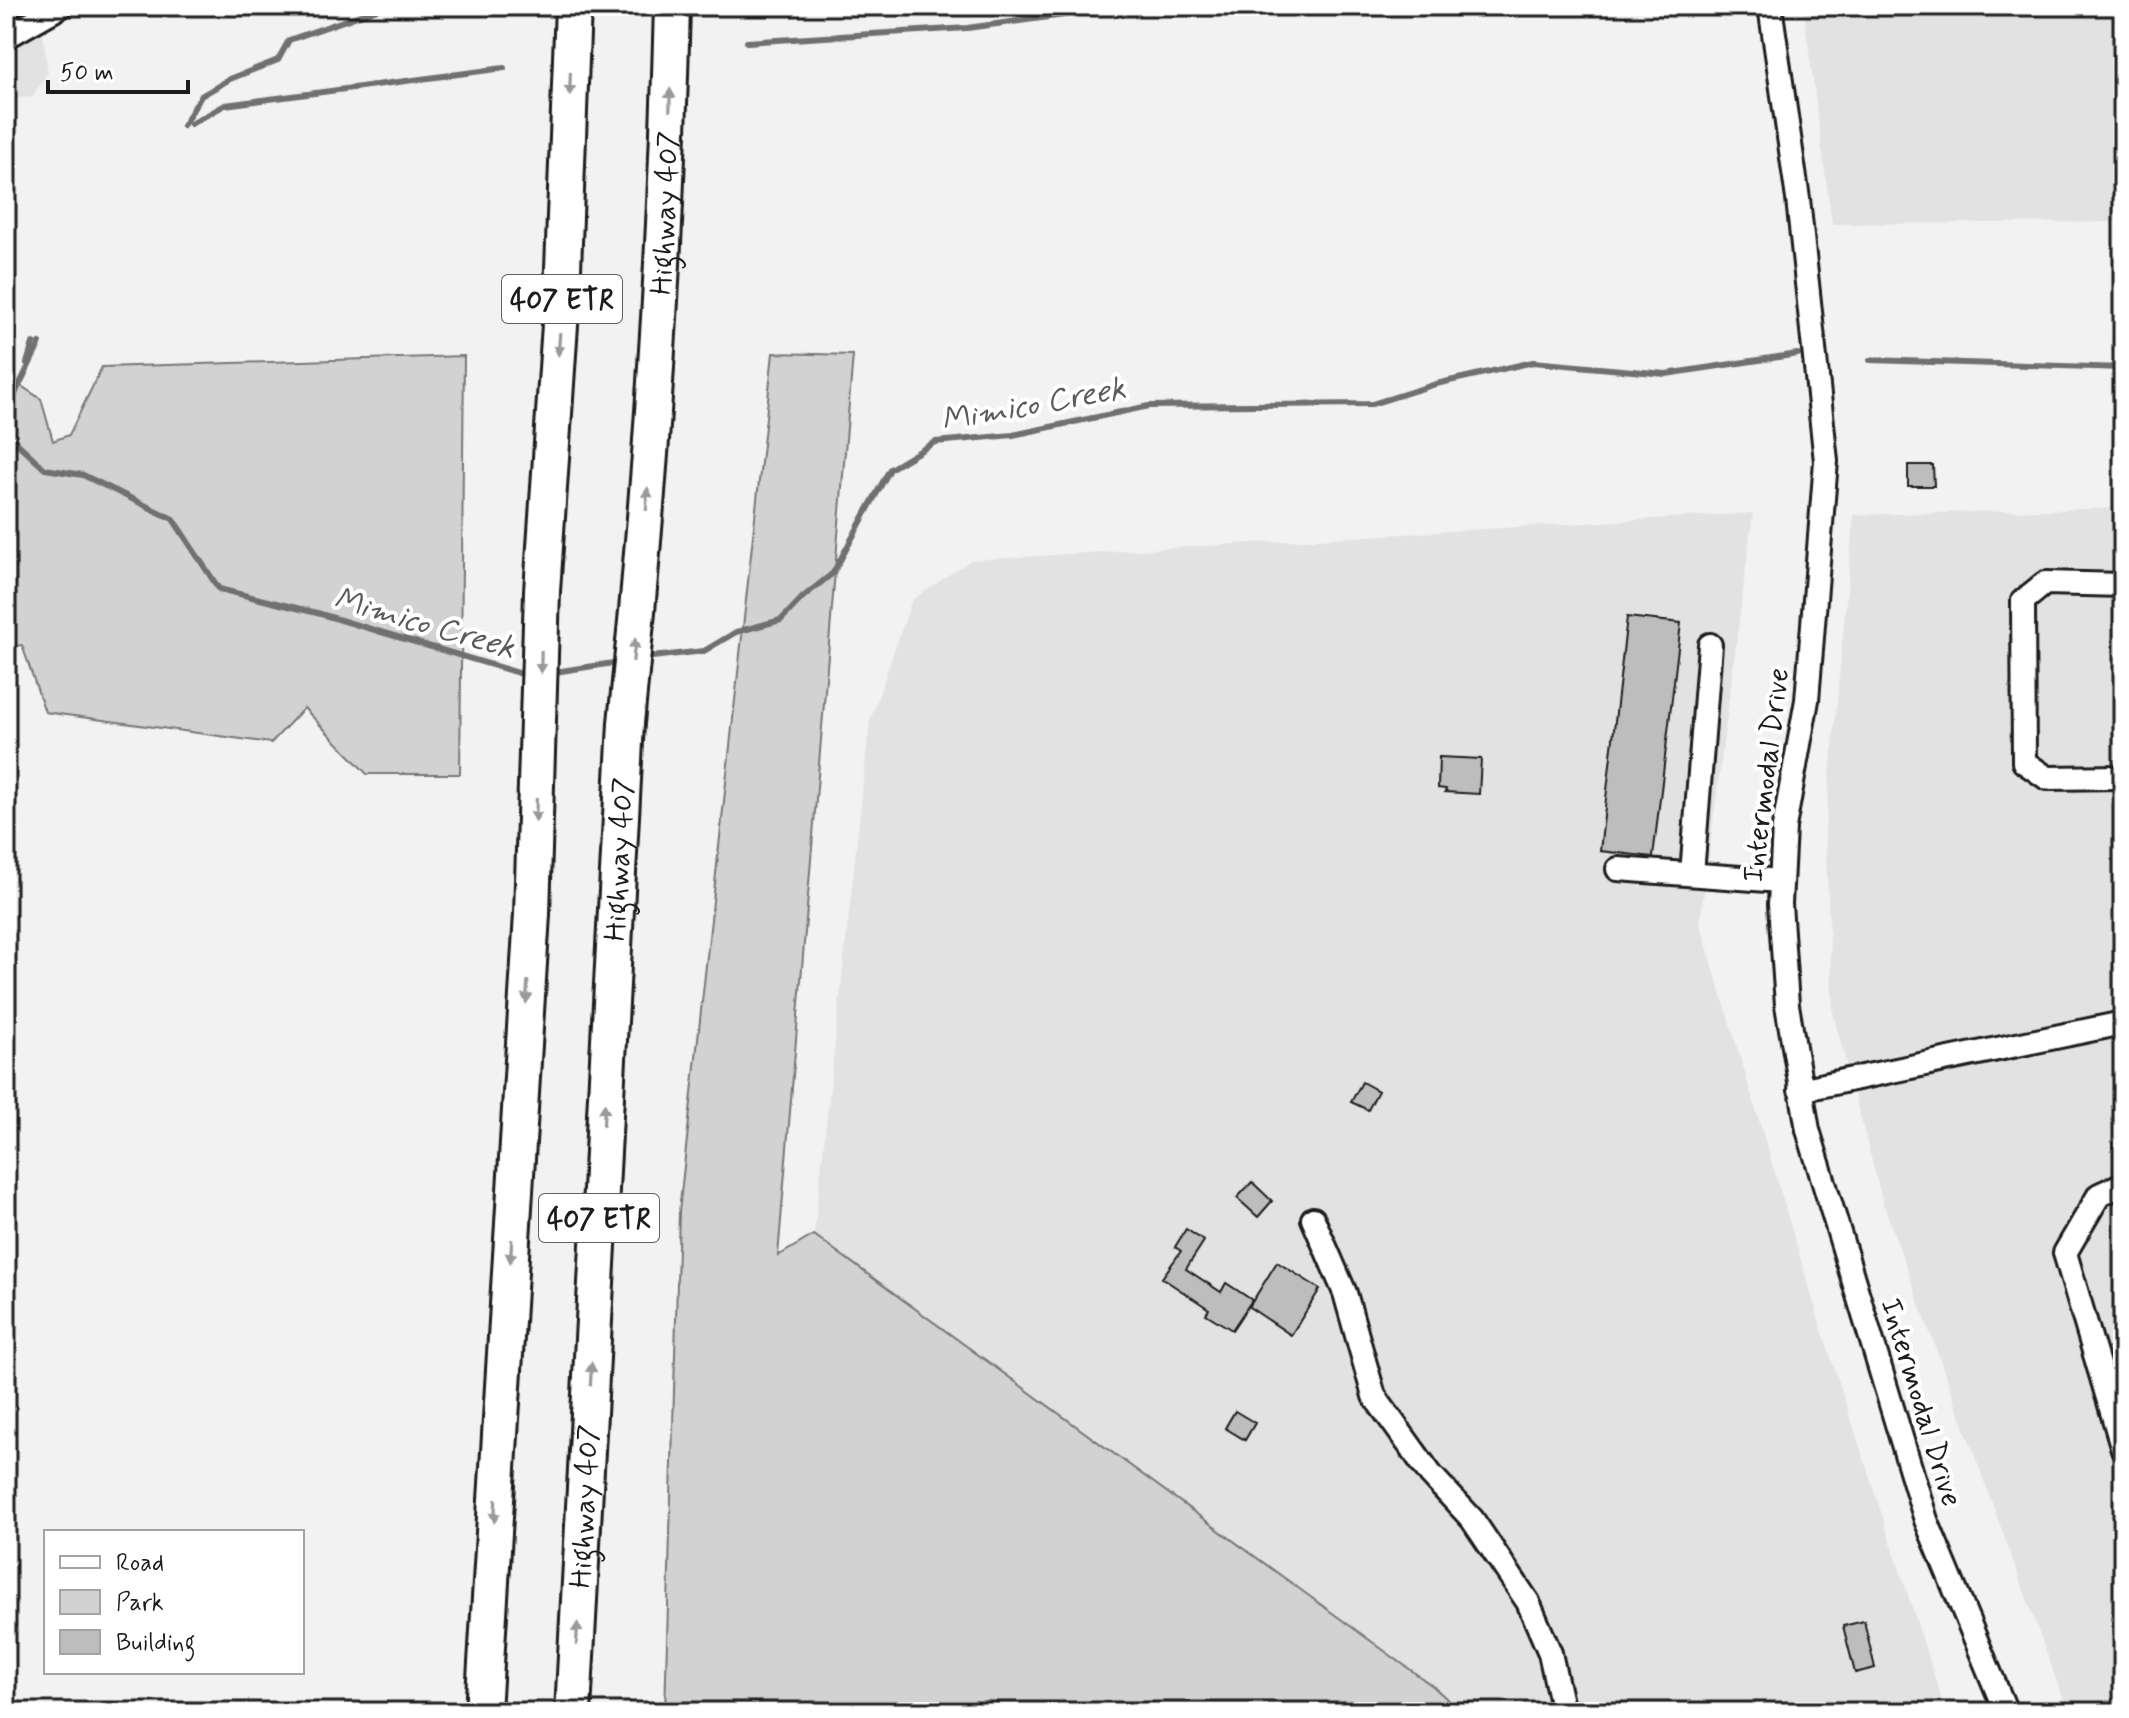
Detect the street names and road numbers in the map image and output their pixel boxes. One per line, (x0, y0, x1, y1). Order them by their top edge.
street label: Highway 407 (642, 130, 689, 296)
road number: 407 ETR (502, 275, 622, 323)
street label: Intermodal Drive (1734, 666, 1799, 885)
street label: Highway 407 (596, 776, 644, 942)
road number: 407 ETR (539, 1194, 659, 1242)
street label: Intermodal Drive (1870, 1294, 1971, 1511)
street label: Highway 407 (562, 1423, 609, 1589)

